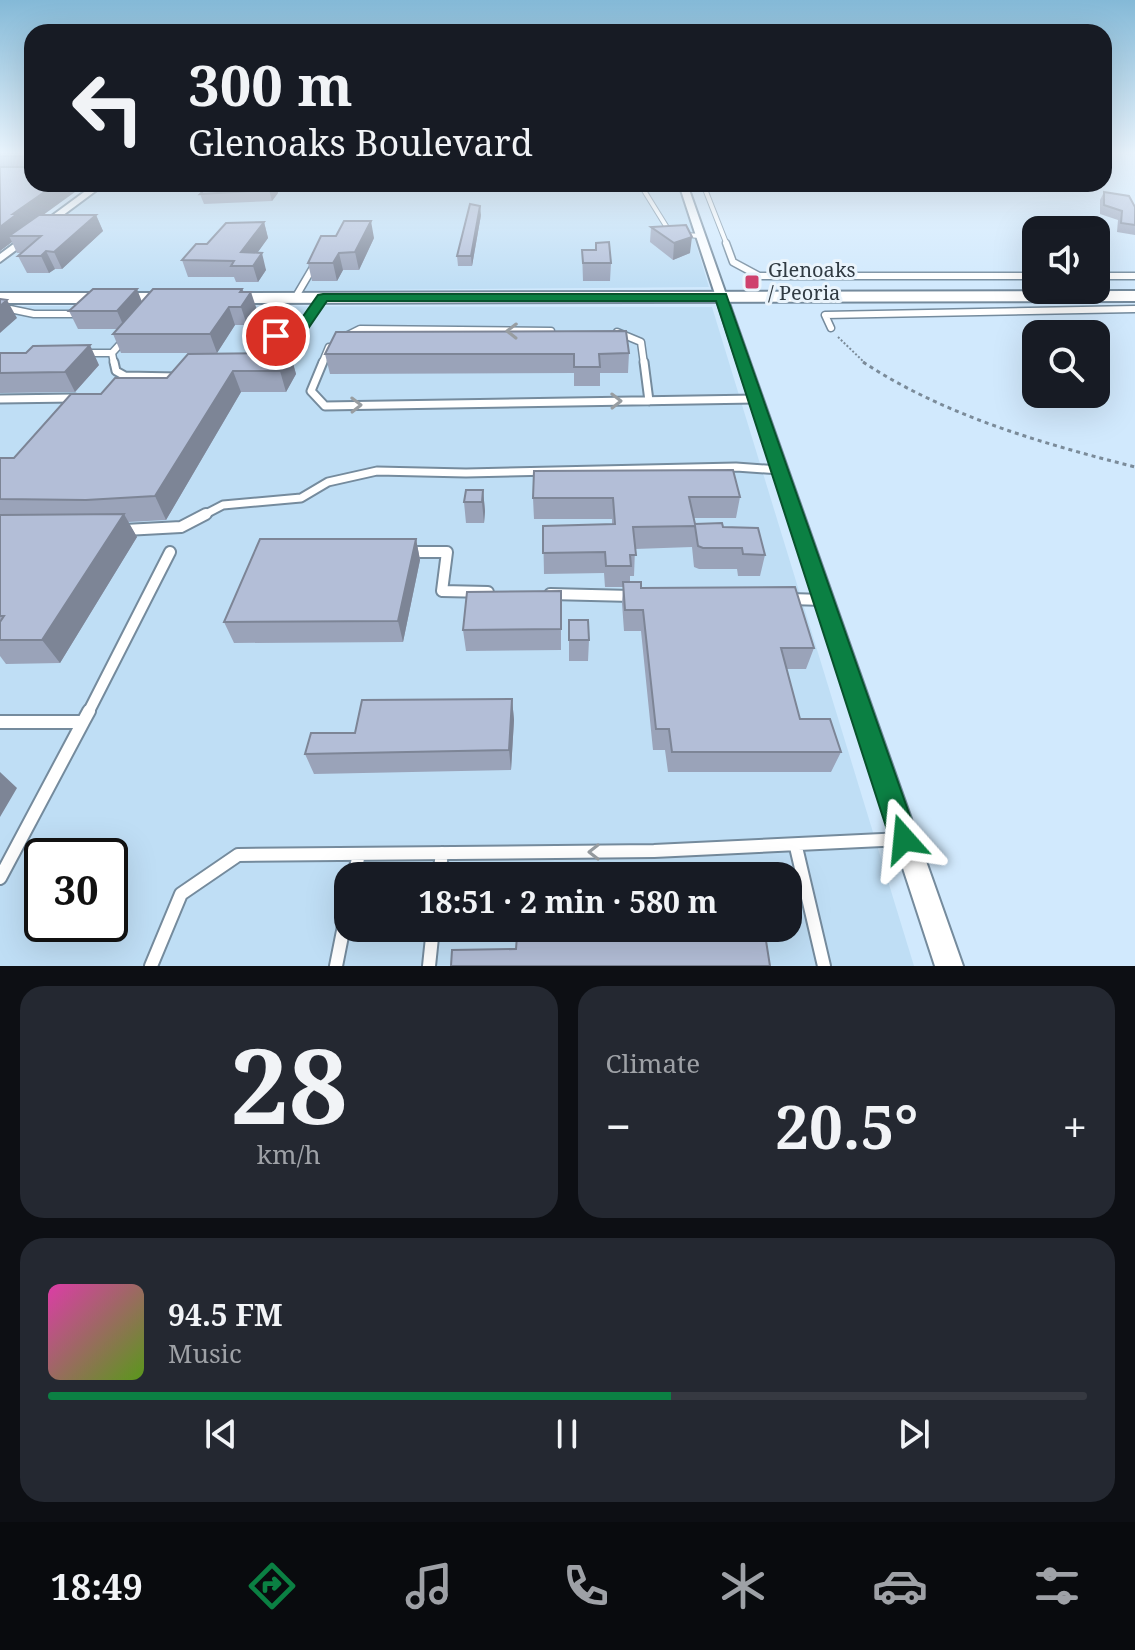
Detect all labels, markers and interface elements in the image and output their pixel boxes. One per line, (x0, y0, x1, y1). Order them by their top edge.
text: 300 m (188, 46, 353, 122)
icon: left (56, 56, 160, 160)
text: Glenoaks Boulevard (188, 118, 533, 167)
map controls (1022, 216, 1110, 408)
button: sound (1022, 216, 1110, 304)
place label: Glenoaks / Peoria (768, 256, 856, 306)
marker: Glenoaks / Peoria (743, 273, 761, 291)
pin (242, 302, 310, 370)
icon: arrive (254, 314, 298, 358)
button: search (1022, 320, 1110, 408)
one-way arrow (505, 322, 518, 340)
one-way arrow (610, 393, 623, 410)
one-way arrow (350, 396, 363, 414)
position arrow (862, 797, 946, 881)
speed limit sign: 30 (24, 838, 128, 942)
one-way arrow (587, 843, 600, 861)
text: 18:51 · 2 min · 580 m (419, 881, 717, 922)
text: 28 (230, 1013, 348, 1154)
text: Climate (606, 1045, 700, 1081)
text: 20.5° (775, 1085, 918, 1167)
text: − (606, 1096, 631, 1156)
text: + (1062, 1096, 1087, 1156)
text: km/h (257, 1136, 321, 1172)
text: 94.5 FM (168, 1294, 283, 1335)
text: Music (168, 1335, 242, 1371)
icon: previous (199, 1412, 243, 1456)
icon: pause (545, 1412, 589, 1456)
icon: next (892, 1412, 936, 1456)
icon: directions (244, 1558, 300, 1614)
icon: music (401, 1558, 457, 1614)
icon: phone (558, 1558, 614, 1614)
icon: climate (715, 1558, 771, 1614)
icon: car (872, 1558, 928, 1614)
icon: filters (1029, 1558, 1085, 1614)
text: 18:49 (50, 1562, 143, 1611)

